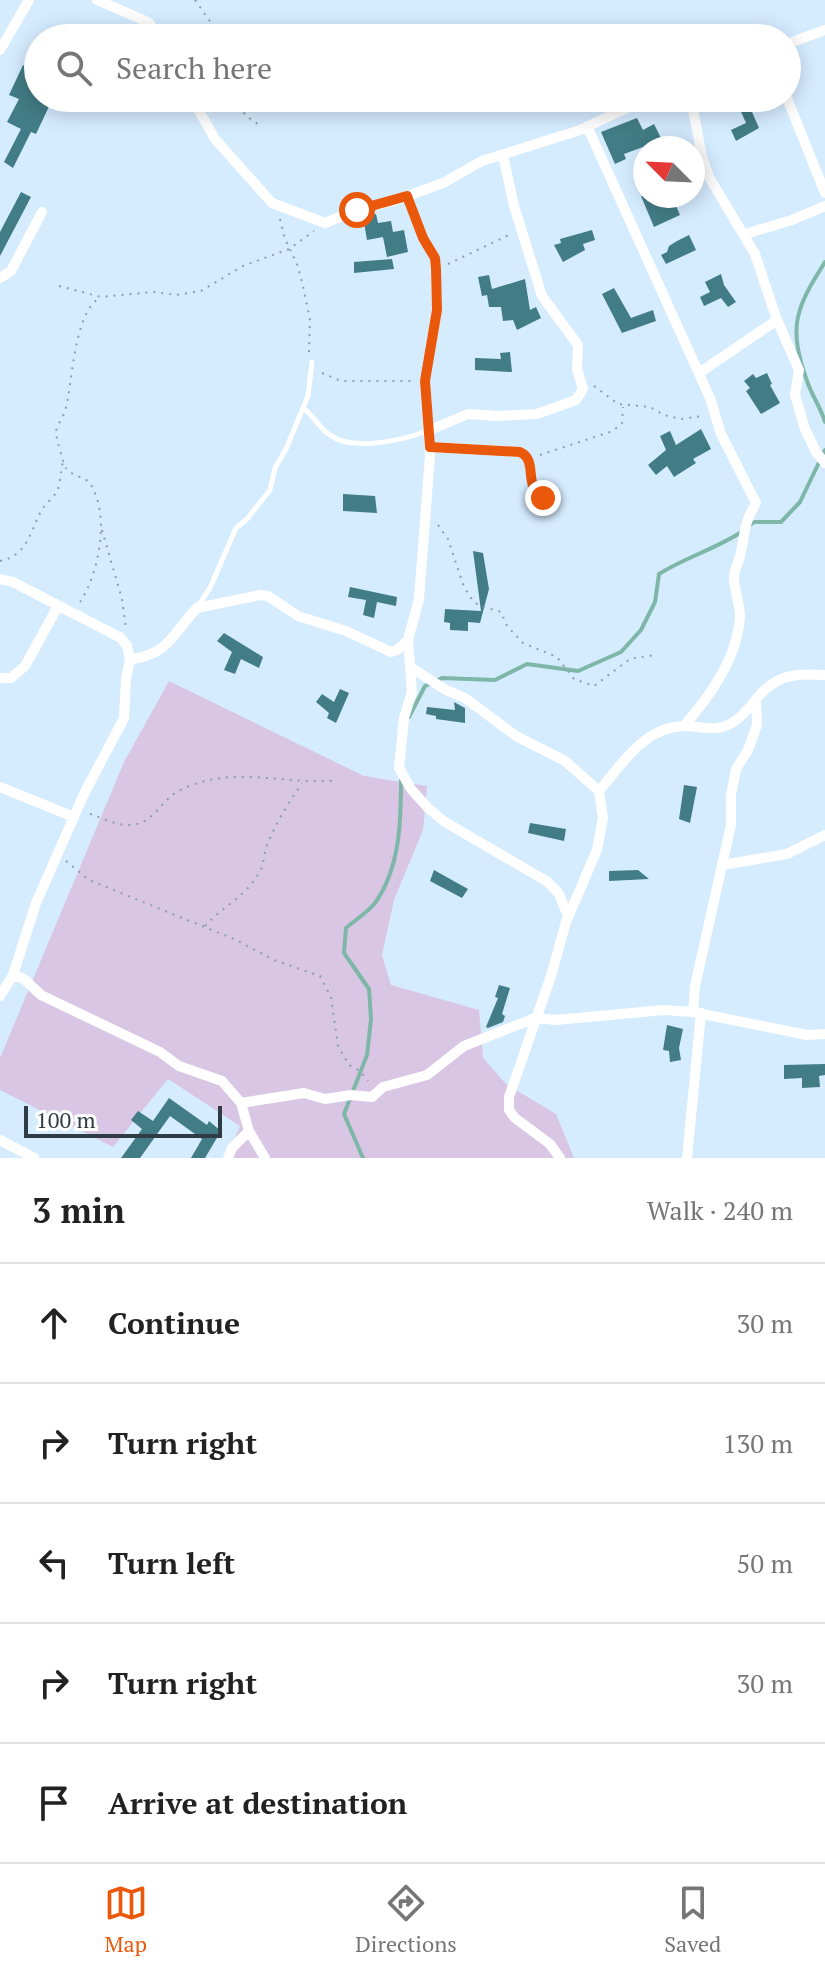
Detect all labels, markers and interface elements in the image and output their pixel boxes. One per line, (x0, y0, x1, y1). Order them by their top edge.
search box (24, 24, 801, 112)
icon: search (52, 46, 96, 90)
text: Search here (116, 48, 272, 88)
north arrow (633, 136, 705, 208)
route start (339, 192, 375, 228)
route end (525, 480, 561, 516)
scale bar (24, 1102, 222, 1138)
text: 100 m (36, 1105, 96, 1134)
text: 3 min (32, 1188, 125, 1233)
text: Walk · 240 m (647, 1193, 793, 1227)
icon: ahead (32, 1301, 76, 1345)
text: Continue (108, 1303, 240, 1343)
text: 30 m (737, 1306, 793, 1340)
icon: right (32, 1421, 76, 1465)
text: Turn right (108, 1423, 257, 1463)
text: 130 m (723, 1426, 793, 1460)
icon: left (32, 1541, 76, 1585)
text: Turn left (108, 1543, 235, 1583)
text: 50 m (737, 1546, 793, 1580)
icon: right (32, 1661, 76, 1705)
text: Turn right (108, 1663, 257, 1703)
text: 30 m (737, 1666, 793, 1700)
icon: arrive (32, 1781, 76, 1825)
text: Arrive at destination (108, 1783, 407, 1823)
tab: Map (104, 1881, 148, 1958)
tab: Directions (355, 1881, 457, 1958)
tab: Saved (664, 1881, 721, 1958)

